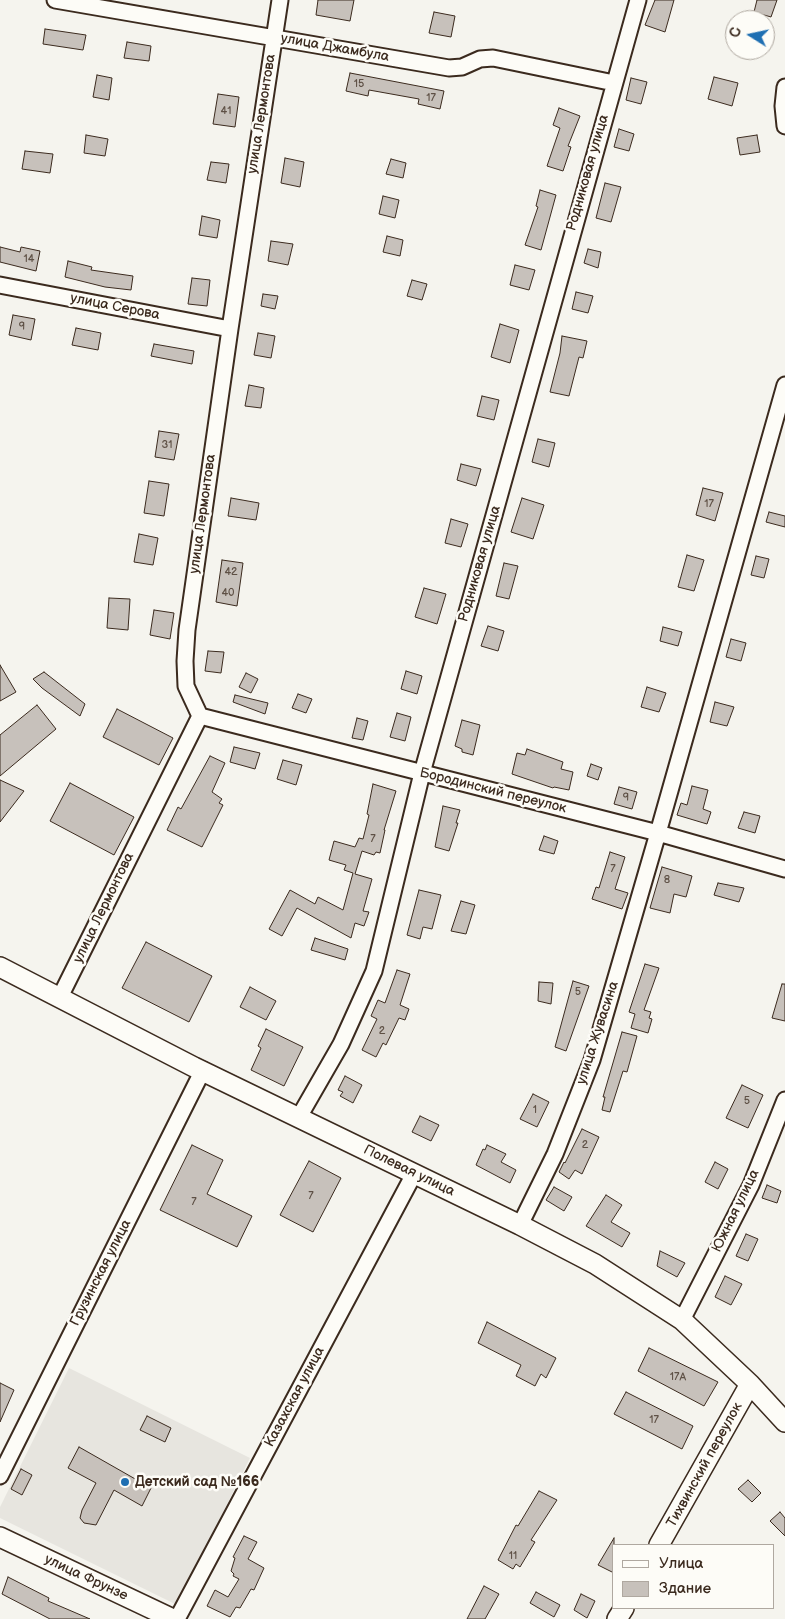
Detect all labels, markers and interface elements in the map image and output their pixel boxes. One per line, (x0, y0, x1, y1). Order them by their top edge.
north arrow (725, 10, 775, 60)
text: С (727, 26, 745, 39)
street label: улица Джамбула (279, 30, 391, 66)
street label: улица Лермонтова (244, 53, 280, 175)
house number: 15 (354, 77, 364, 91)
house number: 17 (426, 91, 436, 105)
house number: 41 (221, 104, 231, 118)
street label: Родниковая улица (563, 113, 613, 233)
house number: 14 (24, 252, 34, 266)
street label: улица Серова (69, 290, 161, 324)
house number: 9 (19, 320, 25, 334)
house number: 31 (161, 438, 173, 452)
street label: улица Лермонтова (186, 453, 220, 575)
house number: 17 (704, 497, 714, 511)
street label: Родниковая улица (455, 504, 505, 624)
house number: 42 (224, 565, 238, 579)
house number: 40 (221, 586, 235, 600)
street label: Бородинский переулок (418, 765, 568, 817)
house number: 9 (623, 791, 629, 805)
house number: 7 (370, 832, 376, 846)
street label: улица Лермонтова (70, 850, 138, 966)
house number: 7 (610, 862, 616, 876)
house number: 8 (664, 873, 670, 887)
street label: улица Жувасина (573, 979, 623, 1087)
house number: 5 (575, 985, 581, 999)
house number: 2 (379, 1024, 385, 1038)
house number: 5 (744, 1094, 750, 1108)
house number: 1 (533, 1103, 537, 1117)
house number: 2 (582, 1138, 588, 1152)
street label: Полевая улица (361, 1142, 457, 1200)
street label: Южная улица (709, 1167, 763, 1255)
house number: 7 (308, 1189, 314, 1203)
house number: 7 (191, 1195, 197, 1209)
street label: Грузинская улица (67, 1217, 135, 1329)
street label: Казахская улица (261, 1344, 329, 1450)
house number: 17А (670, 1370, 686, 1384)
street label: Тихвинский переулок (664, 1400, 746, 1530)
house number: 17 (649, 1413, 659, 1427)
place label: Детский сад №166 (135, 1474, 259, 1490)
marker: Детский сад №166 (119, 1476, 131, 1488)
legend (612, 1544, 775, 1609)
house number: 11 (509, 1549, 517, 1563)
street label: улица Фрунзе (42, 1551, 130, 1605)
text: Улица (659, 1554, 703, 1573)
text: Здание (659, 1579, 711, 1598)

